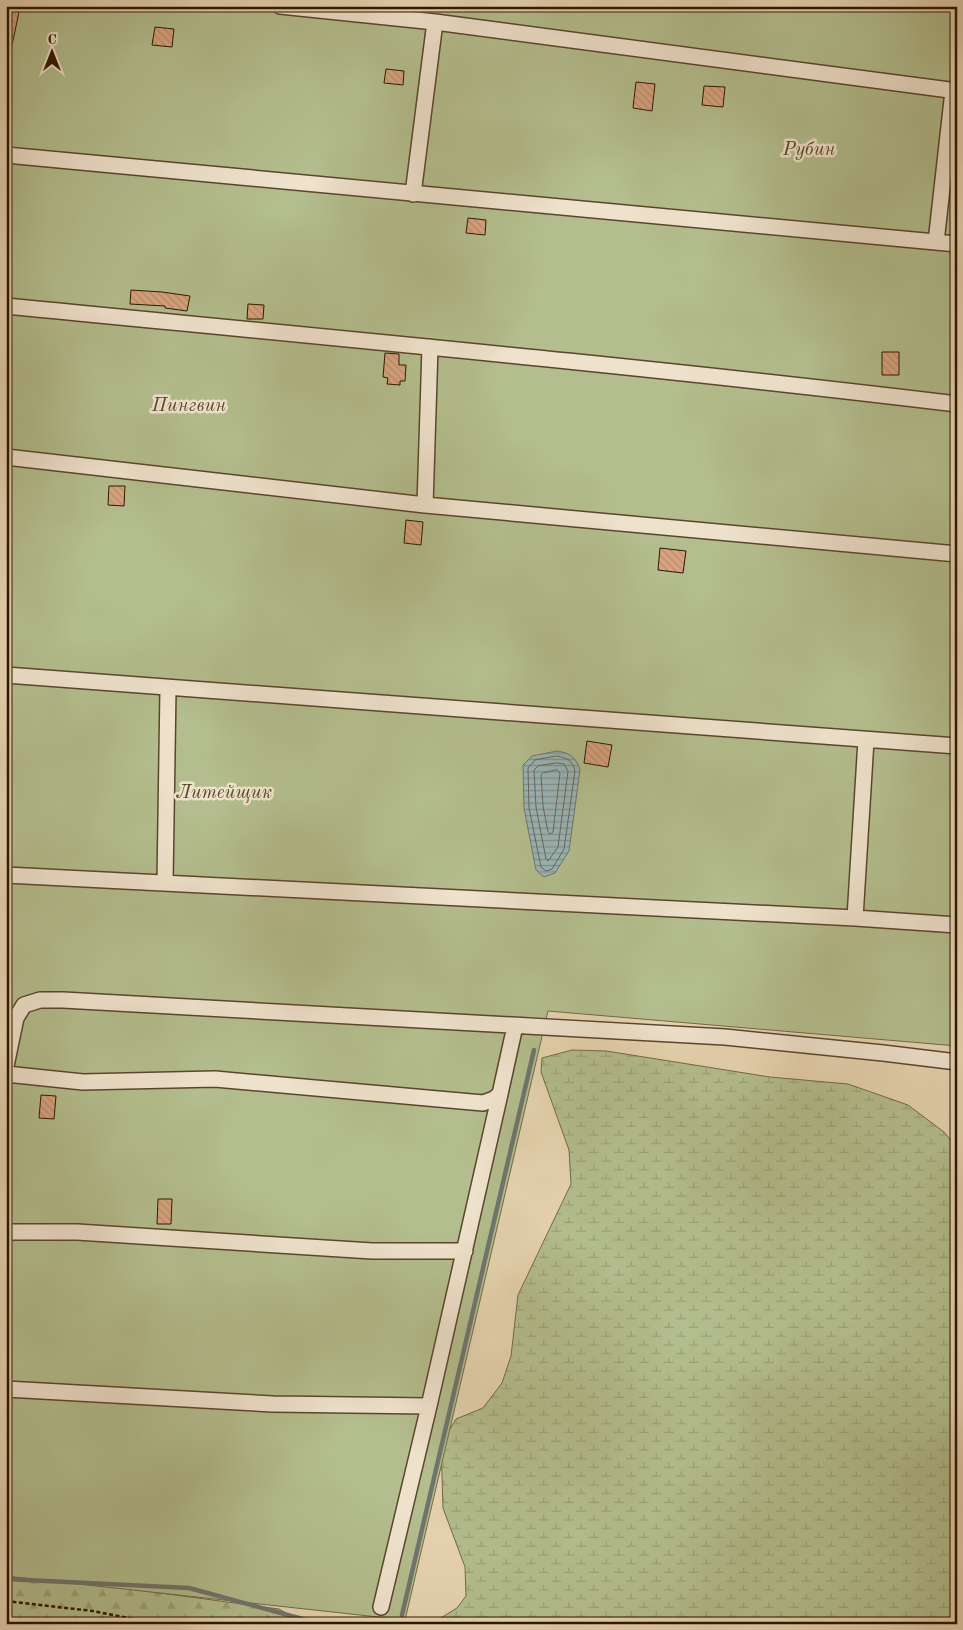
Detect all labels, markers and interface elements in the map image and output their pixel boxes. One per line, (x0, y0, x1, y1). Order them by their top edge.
north arrow (28, 28, 78, 78)
text: С (47, 33, 57, 47)
park label: Рубин (782, 140, 836, 160)
park label: Пингвин (151, 397, 226, 416)
park label: Литейщик (176, 784, 272, 803)

